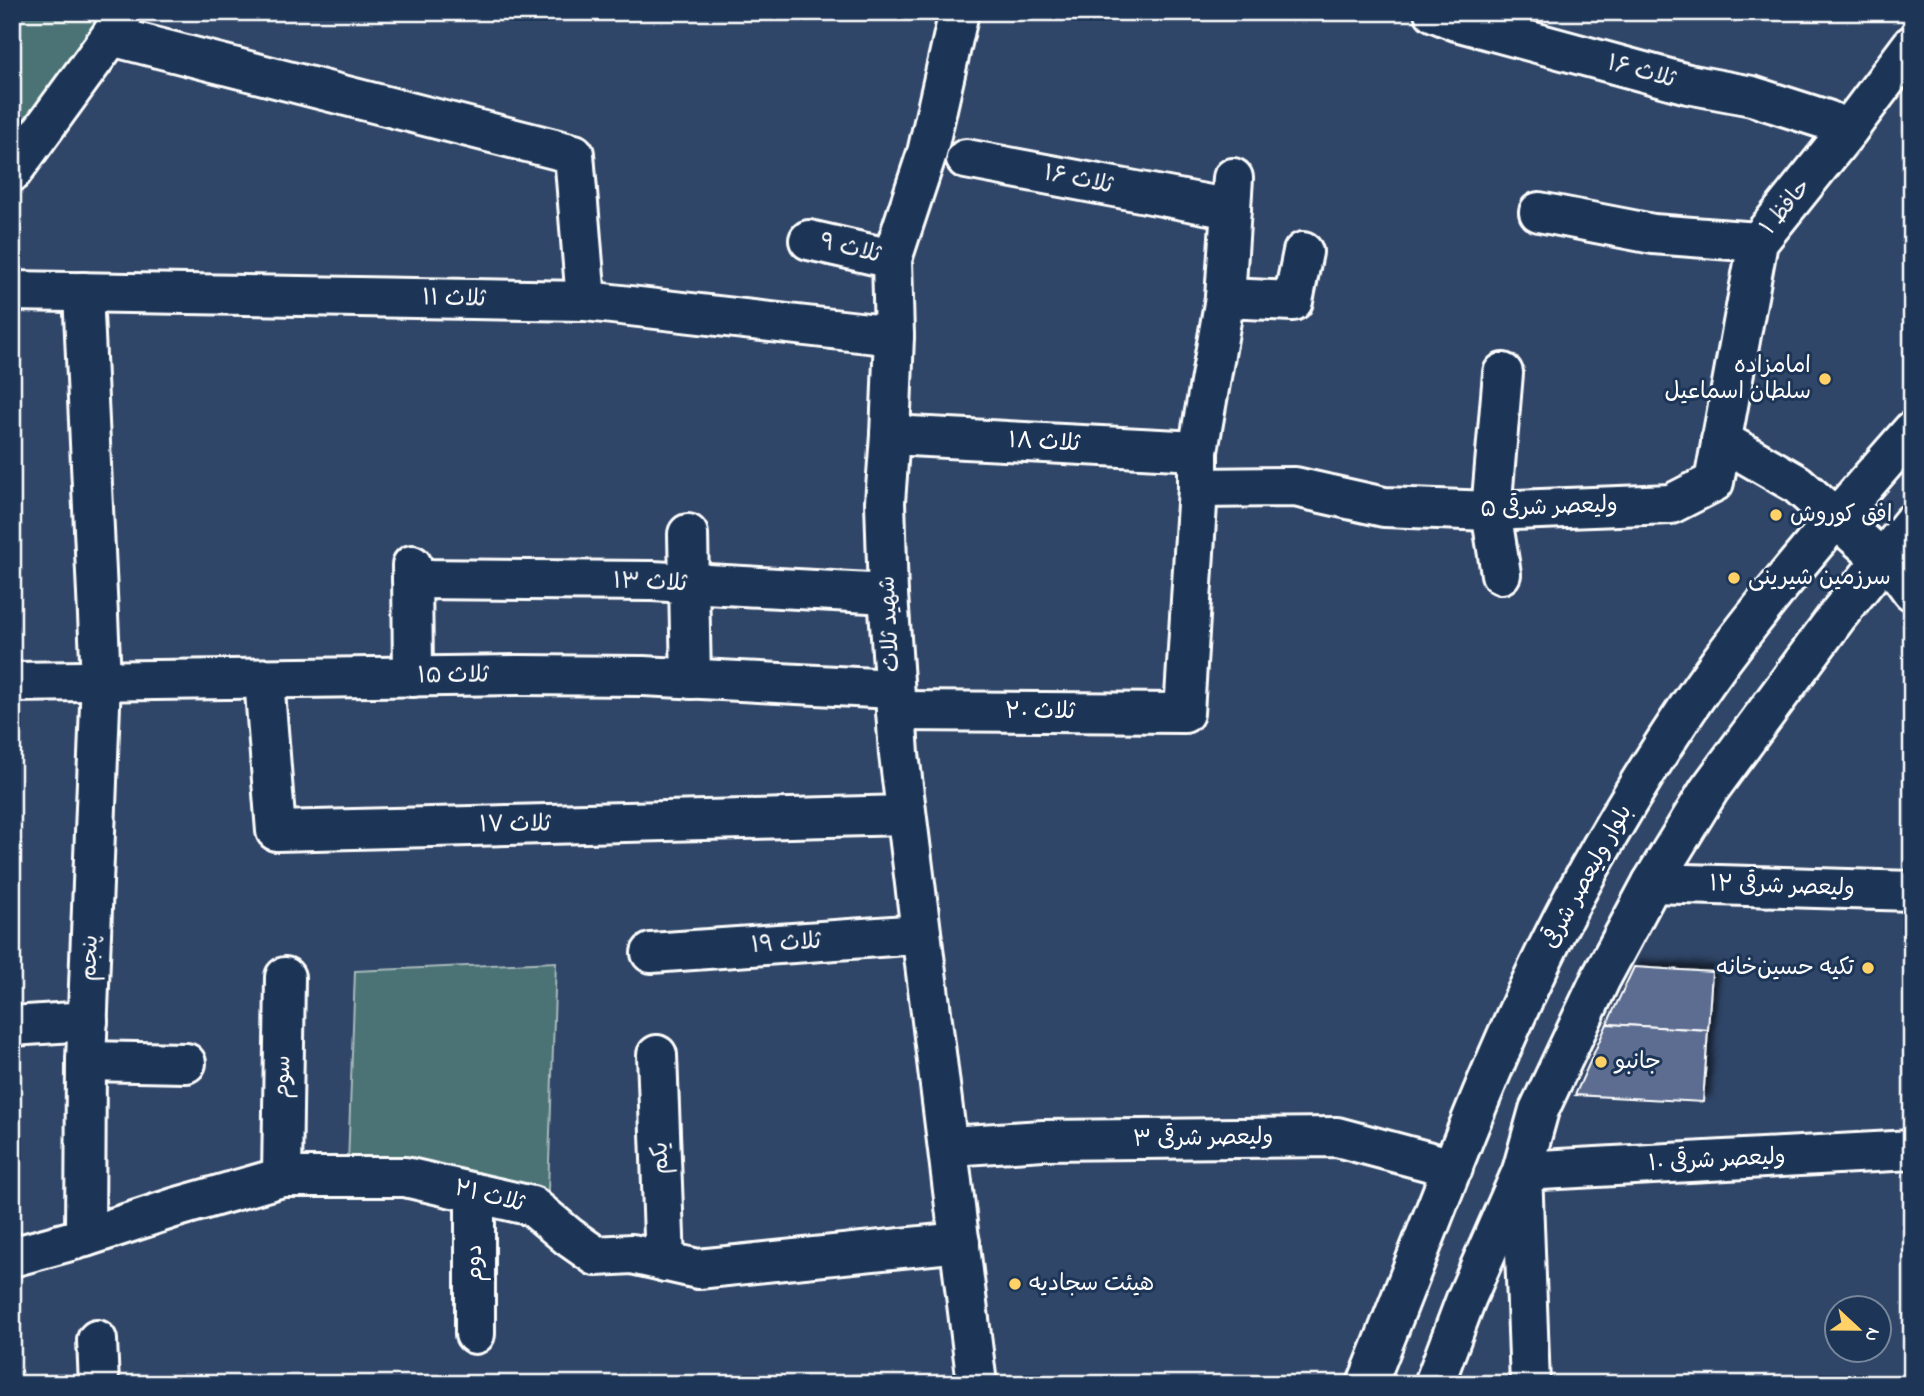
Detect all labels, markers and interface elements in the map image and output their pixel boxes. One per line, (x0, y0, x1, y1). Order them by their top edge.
street label: ثلاث ۱۶ (1603, 47, 1680, 97)
street label: ثلاث ۱۶ (1041, 157, 1116, 203)
street label: حافظ ۱ (1753, 171, 1819, 243)
street label: ثلاث ۹ (816, 226, 885, 272)
street label: ثلاث ۱۱ (422, 282, 487, 316)
place label: امامزاده سلطان اسماعیل (1664, 350, 1811, 409)
marker: امامزاده سلطان اسماعیل (1817, 371, 1833, 387)
street label: ثلاث ۱۸ (1008, 425, 1082, 461)
street label: ولیعصر شرقی ۵ (1480, 489, 1618, 527)
place label: افق کوروش (1790, 499, 1892, 532)
marker: افق کوروش (1768, 507, 1784, 523)
place label: سرزمین شیرینی (1748, 562, 1891, 595)
street label: ثلاث ۱۳ (612, 565, 689, 601)
marker: سرزمین شیرینی (1726, 570, 1742, 586)
street label: شهید ثلاث (871, 575, 909, 673)
street label: ثلاث ۱۵ (417, 659, 490, 693)
street label: ثلاث ۲۰ (1005, 696, 1076, 729)
street label: بلوار ولیعصر شرقی (1535, 799, 1641, 955)
street label: ثلاث ۱۷ (479, 808, 552, 842)
street label: ولیعصر شرقی ۱۲ (1709, 868, 1855, 906)
street label: ثلاث ۱۹ (750, 925, 823, 963)
street label: پنجم (73, 934, 107, 982)
place label: تکیه حسین‌خانه (1716, 952, 1854, 985)
marker: تکیه حسین‌خانه (1860, 960, 1876, 976)
place label: جانبو (1613, 1046, 1661, 1079)
marker: جانبو (1593, 1054, 1609, 1070)
street label: سوم (266, 1055, 300, 1099)
street label: ولیعصر شرقی ۳ (1133, 1121, 1273, 1157)
street label: یکم (644, 1141, 678, 1175)
street label: ولیعصر شرقی ۱۰ (1648, 1141, 1786, 1181)
street label: ثلاث ۲۱ (451, 1172, 529, 1222)
street label: دوم (459, 1244, 492, 1282)
place label: هیئت سجادیه (1029, 1268, 1154, 1301)
marker: هیئت سجادیه (1007, 1276, 1023, 1292)
north arrow (1822, 1294, 1892, 1364)
text: N (1856, 1323, 1886, 1346)

